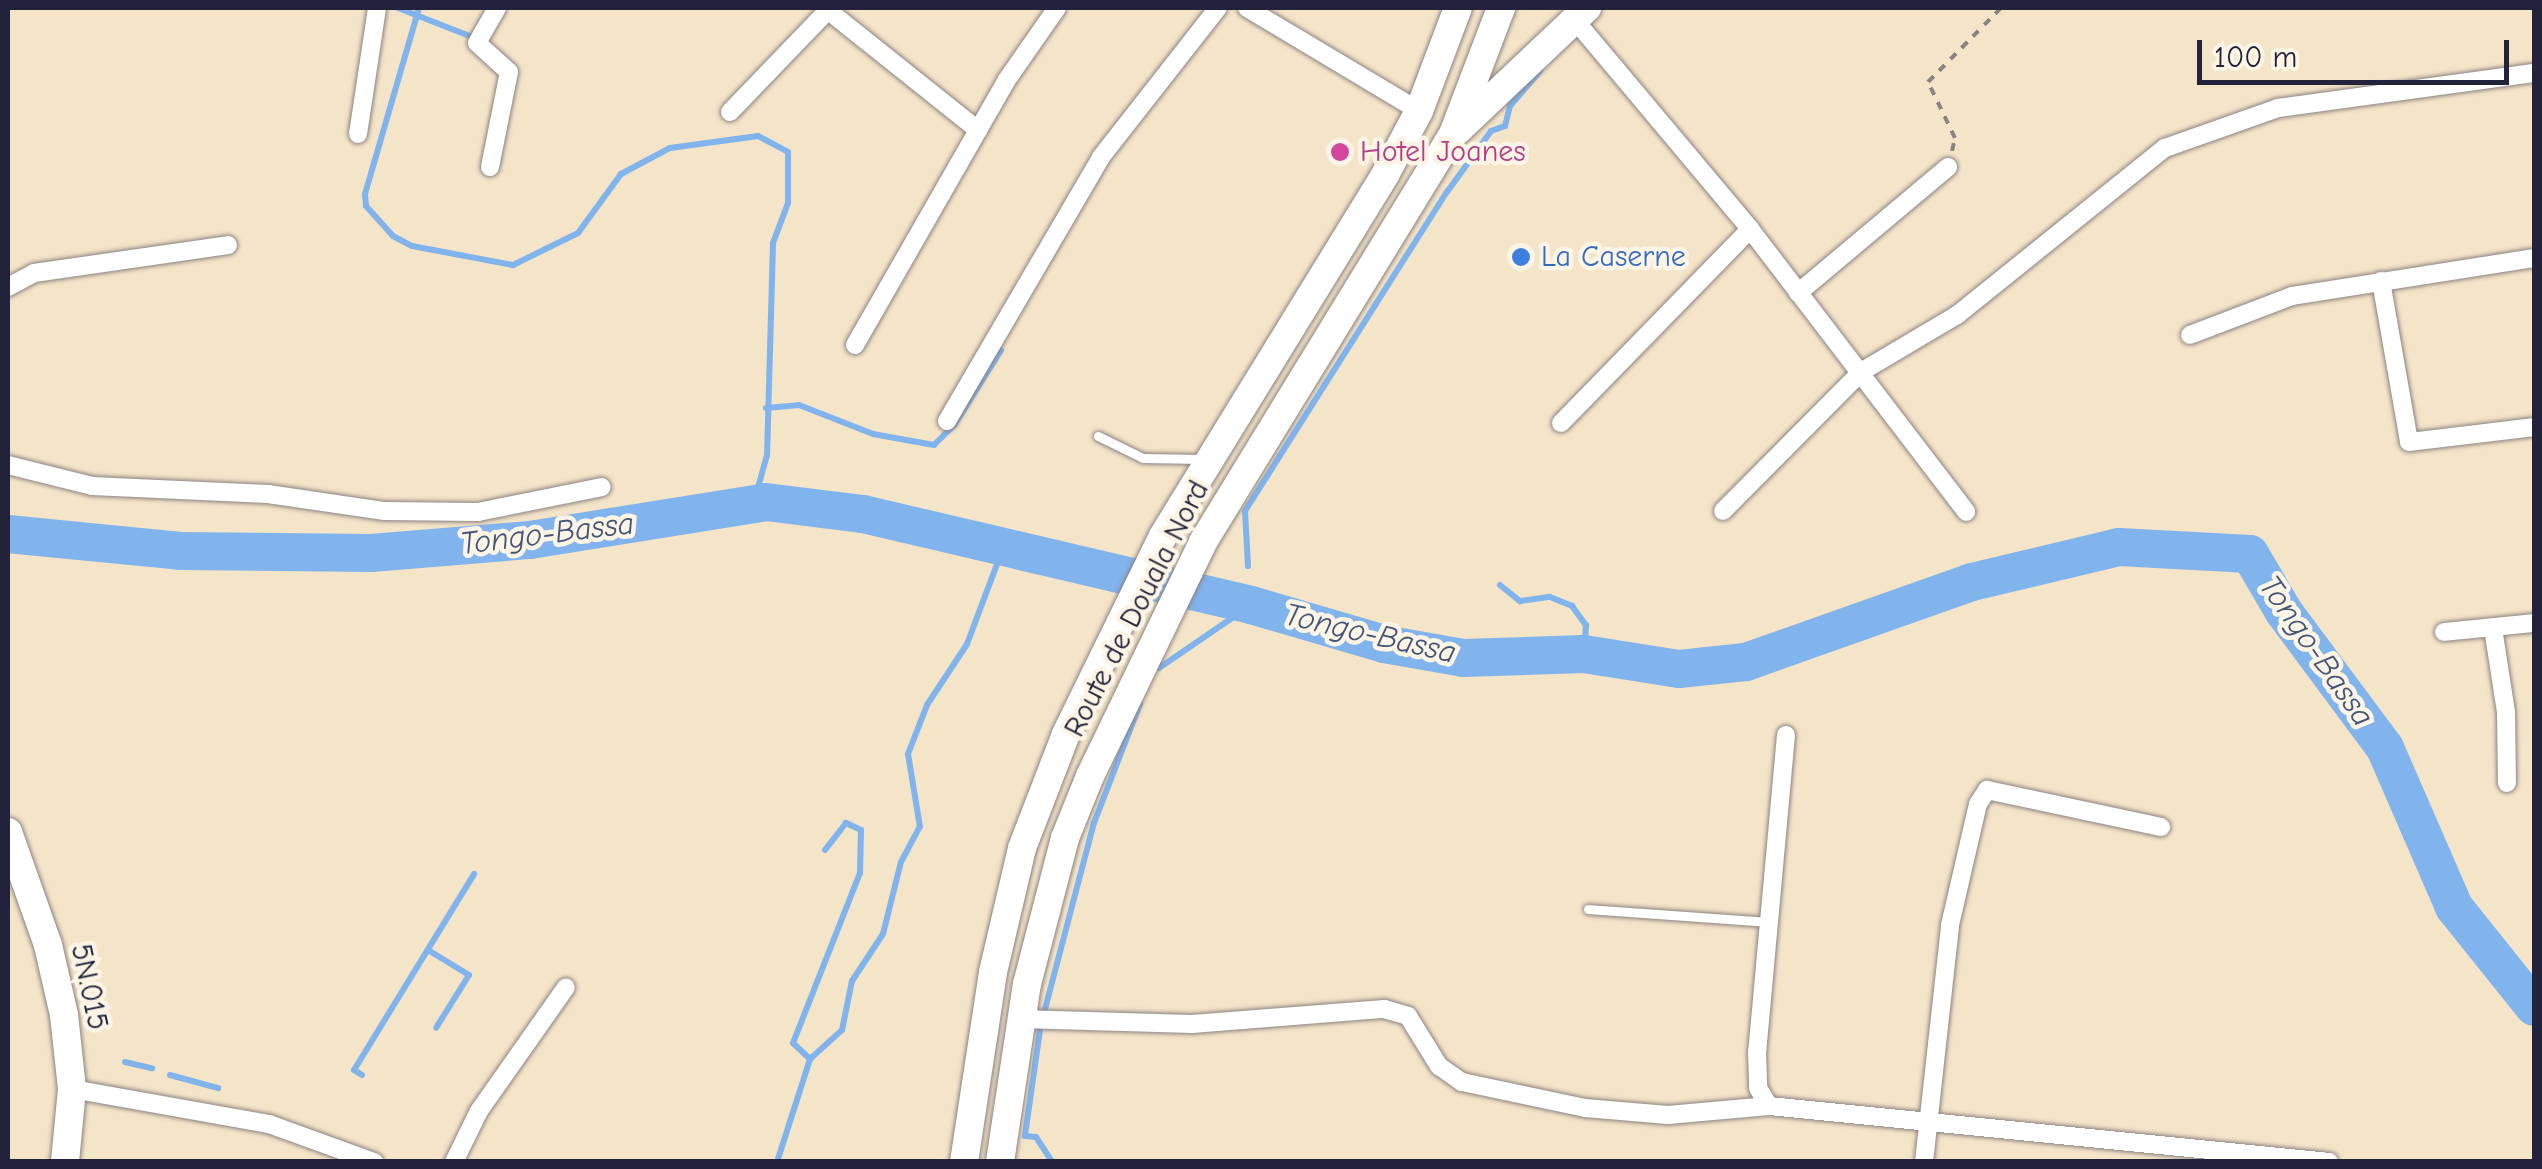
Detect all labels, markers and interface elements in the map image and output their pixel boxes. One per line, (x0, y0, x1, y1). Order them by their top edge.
scale bar (2202, 20, 2514, 82)
text: 100 m (2214, 40, 2297, 75)
place label: Hotel Joanes (1360, 134, 1526, 170)
marker: Hotel Joanes (1329, 141, 1351, 163)
place label: La Caserne (1541, 239, 1686, 275)
marker: La Caserne (1510, 246, 1532, 268)
street label: Route de Douala Nord (1057, 475, 1217, 743)
water label: Tongo-Bassa (458, 504, 636, 564)
water label: Tongo-Bassa (2250, 568, 2382, 734)
water label: Tongo-Bassa (1281, 596, 1459, 672)
street label: 5N.015 (62, 941, 116, 1033)

